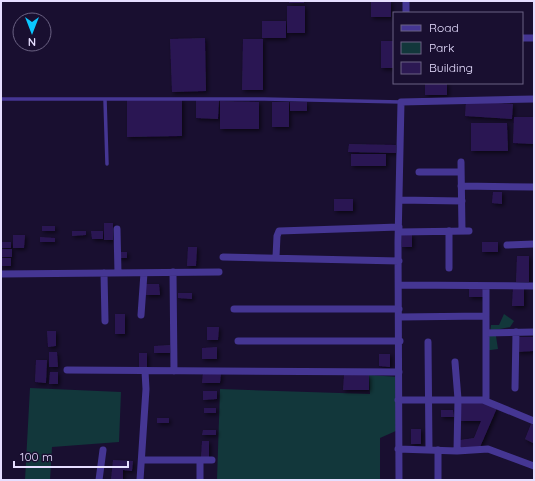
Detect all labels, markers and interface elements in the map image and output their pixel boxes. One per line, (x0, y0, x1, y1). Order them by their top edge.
north arrow (12, 12, 52, 52)
legend (393, 12, 523, 84)
text: Road (429, 20, 459, 35)
text: N (28, 35, 36, 49)
text: Park (429, 40, 454, 55)
text: Building (429, 60, 473, 75)
scale bar (14, 443, 128, 469)
text: 100 m (20, 449, 53, 464)

